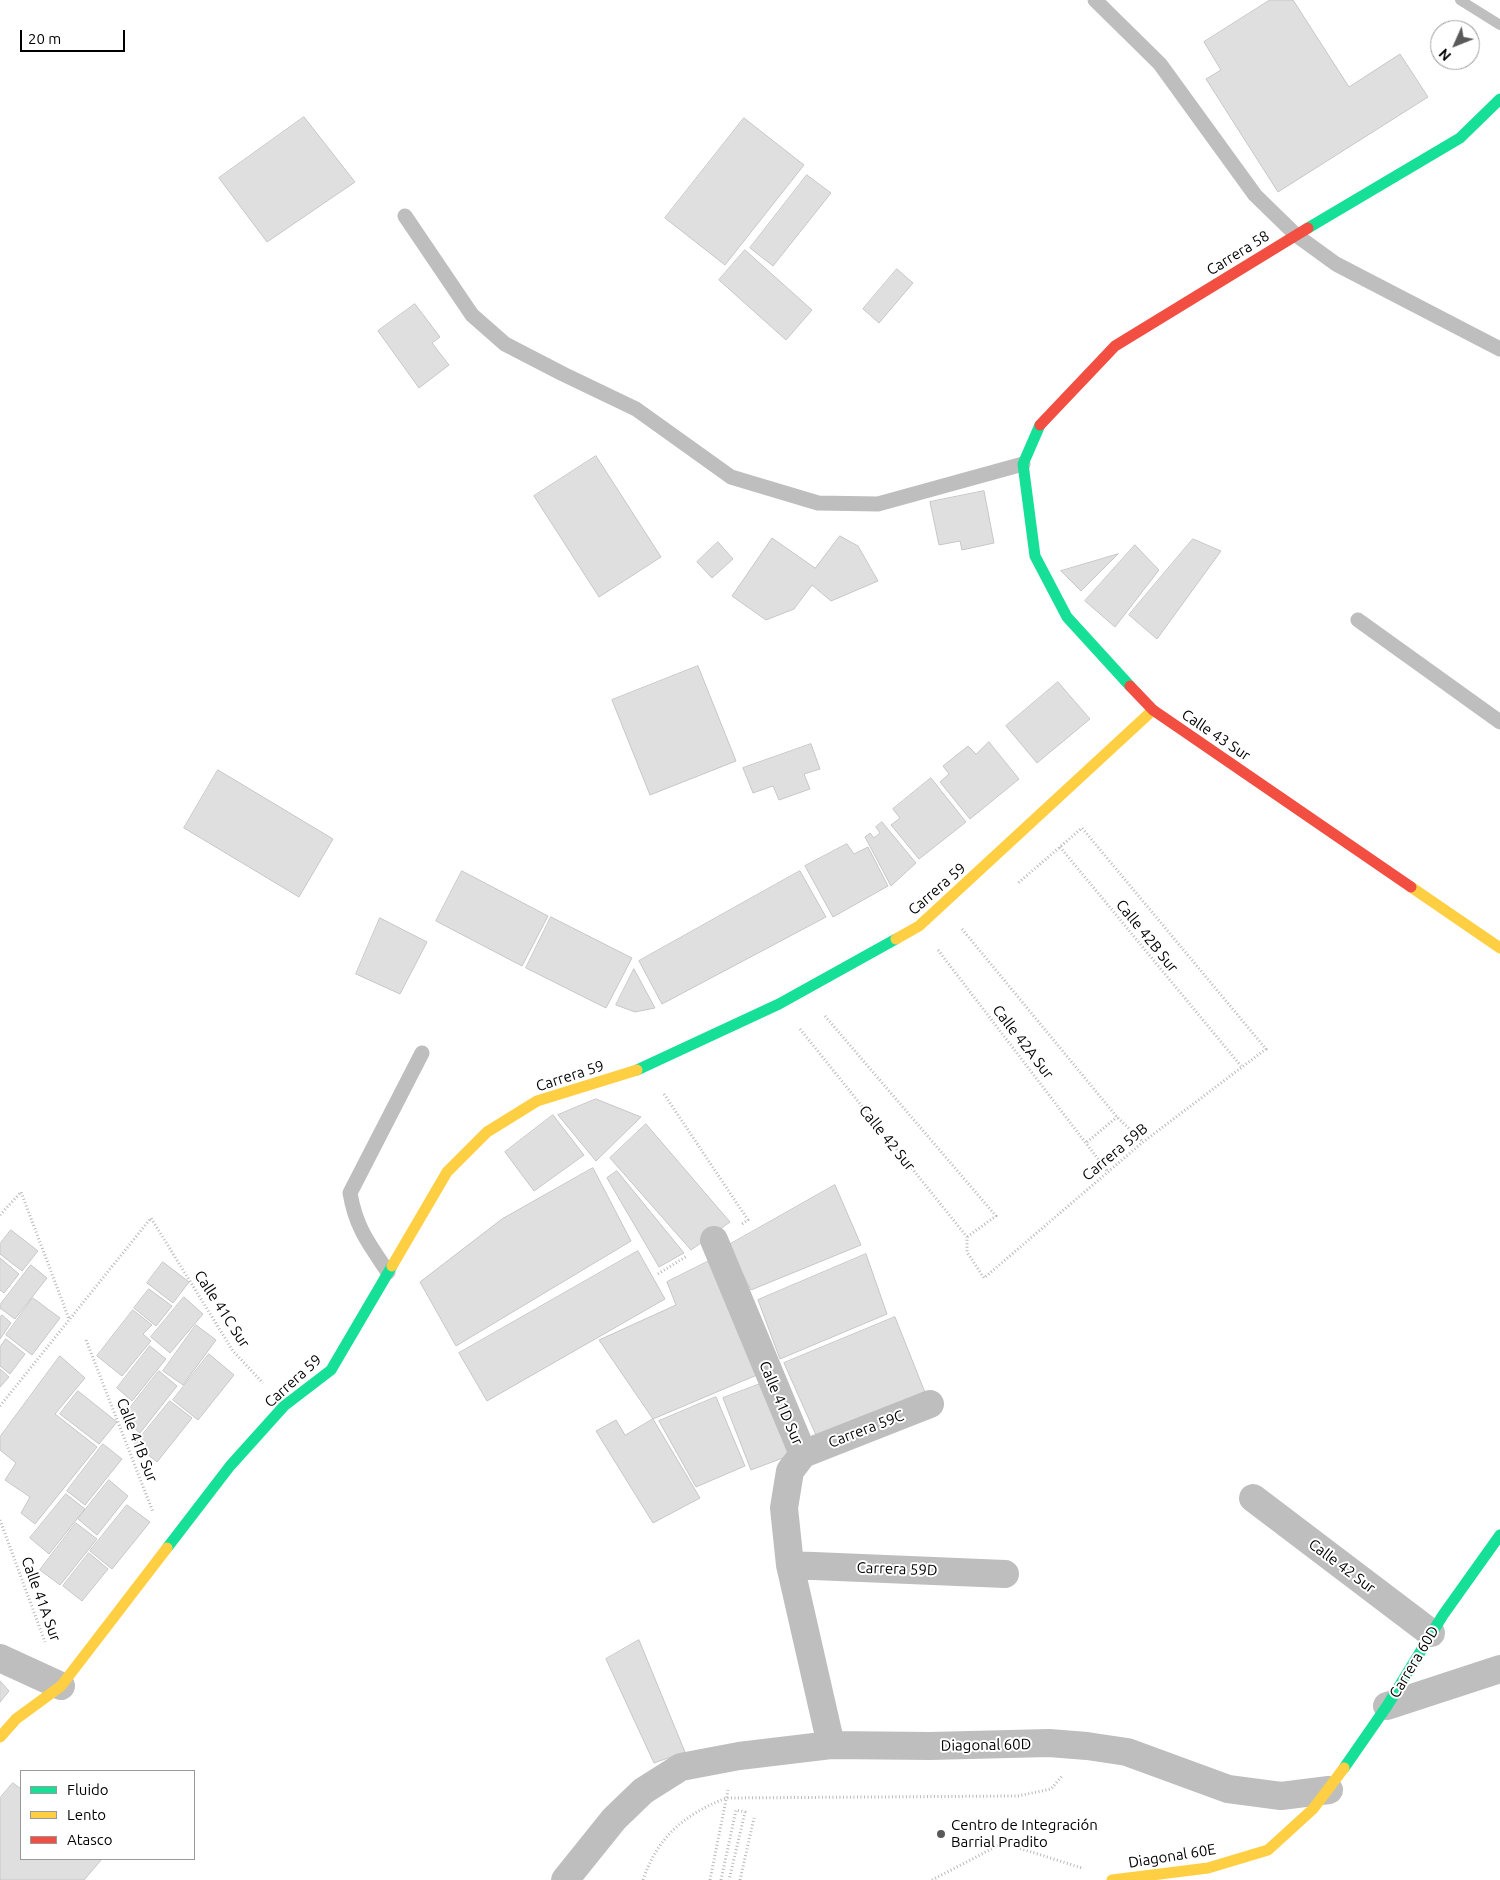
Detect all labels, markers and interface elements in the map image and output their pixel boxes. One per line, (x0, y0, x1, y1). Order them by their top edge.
scale bar (22, 20, 128, 52)
north arrow (1430, 20, 1480, 70)
text: 20 m (28, 30, 61, 47)
text: N (1436, 45, 1454, 64)
street label: Carrera 58 (1203, 227, 1273, 279)
street label: Calle 43 Sur (1178, 705, 1254, 765)
street label: Carrera 59 (905, 859, 969, 919)
street label: Calle 42B Sur (1112, 896, 1182, 976)
street label: Calle 42A Sur (989, 1002, 1057, 1082)
street label: Carrera 59 (534, 1057, 606, 1095)
street label: Calle 42 Sur (855, 1102, 919, 1174)
street label: Carrera 59B (1079, 1119, 1151, 1185)
street label: Calle 41C Sur (190, 1267, 254, 1351)
street label: Carrera 59 (261, 1351, 325, 1411)
street label: Calle 41D Sur (755, 1358, 807, 1448)
street label: Calle 41B Sur (113, 1395, 161, 1485)
street label: Carrera 59C (826, 1406, 906, 1452)
street label: Calle 42 Sur (1305, 1535, 1379, 1597)
street label: Calle 41A Sur (17, 1554, 65, 1644)
street label: Carrera 59D (856, 1559, 938, 1579)
street label: Carrera 60D (1385, 1623, 1443, 1701)
street label: Diagonal 60D (941, 1735, 1031, 1755)
legend (20, 1770, 195, 1860)
text: Fluido (67, 1781, 109, 1798)
text: Lento (67, 1806, 106, 1823)
place label: Centro de Integración Barrial Pradito (951, 1816, 1098, 1851)
marker: Centro de Integración Barrial Pradito (935, 1828, 947, 1840)
text: Atasco (67, 1831, 113, 1848)
street label: Diagonal 60E (1127, 1840, 1217, 1872)

